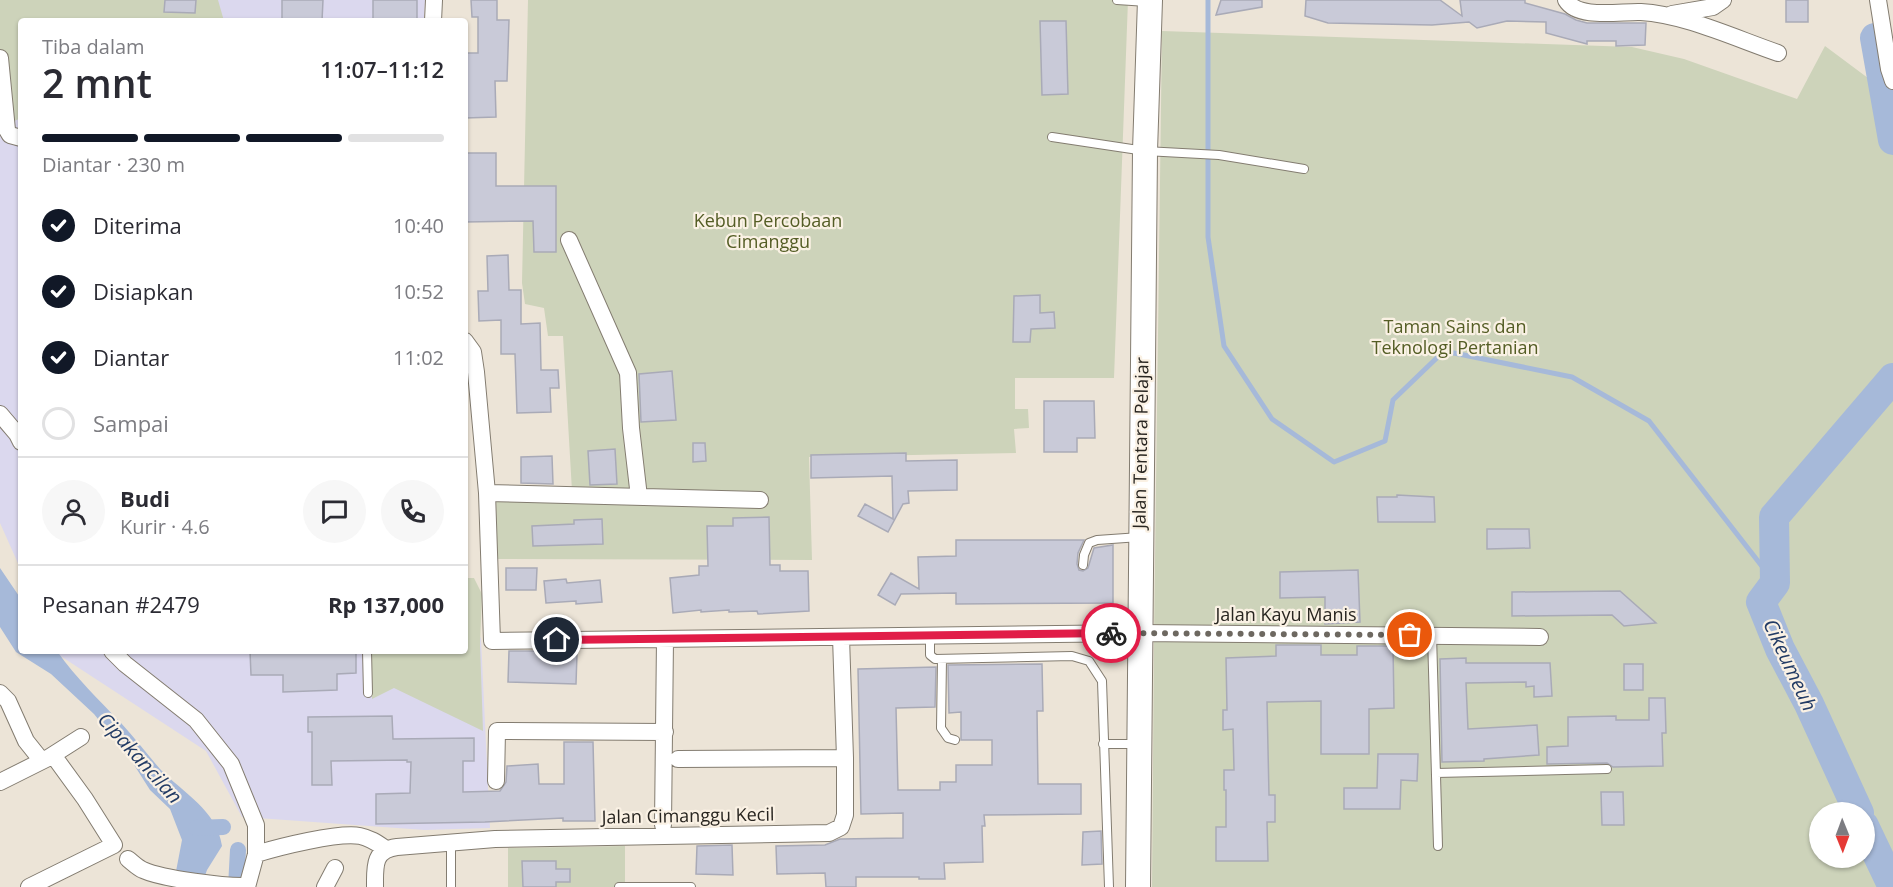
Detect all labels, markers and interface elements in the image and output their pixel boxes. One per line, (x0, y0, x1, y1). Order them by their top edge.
text: Tiba dalam (42, 33, 145, 60)
text: 11:07–11:12 (320, 54, 444, 84)
text: 2 mnt (42, 56, 152, 109)
text: Diantar · 230 m (42, 151, 185, 178)
park label: Kebun Percobaan Cimanggu (694, 208, 842, 253)
icon: check (42, 209, 75, 242)
text: Diterima (93, 210, 182, 240)
text: 10:40 (393, 212, 444, 239)
icon: check (42, 275, 75, 308)
text: Disiapkan (93, 276, 194, 306)
text: 10:52 (393, 278, 444, 305)
park label: Taman Sains dan Teknologi Pertanian (1371, 314, 1539, 359)
icon: check (42, 341, 75, 374)
text: Diantar (93, 342, 169, 372)
text: 11:02 (393, 344, 444, 371)
street label: Jalan Tentara Pelajar (1126, 356, 1154, 531)
text: Sampai (93, 408, 169, 438)
button: person (42, 480, 105, 543)
button: chat (303, 480, 366, 543)
button: phone (381, 480, 444, 543)
text: Budi (120, 483, 170, 513)
text: Kurir · 4.6 (120, 513, 210, 540)
text: Pesanan #2479 (42, 589, 200, 619)
text: Rp 137,000 (328, 589, 444, 619)
street label: Jalan Kayu Manis (1213, 602, 1357, 626)
courier (1081, 603, 1141, 663)
pin (1384, 609, 1435, 660)
pin (531, 614, 582, 665)
water label: Cikeumeuh (1757, 614, 1824, 715)
icon: bike (1095, 617, 1128, 650)
icon: bag (1393, 618, 1426, 651)
icon: home (540, 623, 573, 656)
water label: Cipakancilan (92, 706, 189, 809)
street label: Jalan Cimanggu Kecil (599, 801, 775, 829)
north arrow (1809, 802, 1875, 868)
map controls (1809, 802, 1875, 868)

